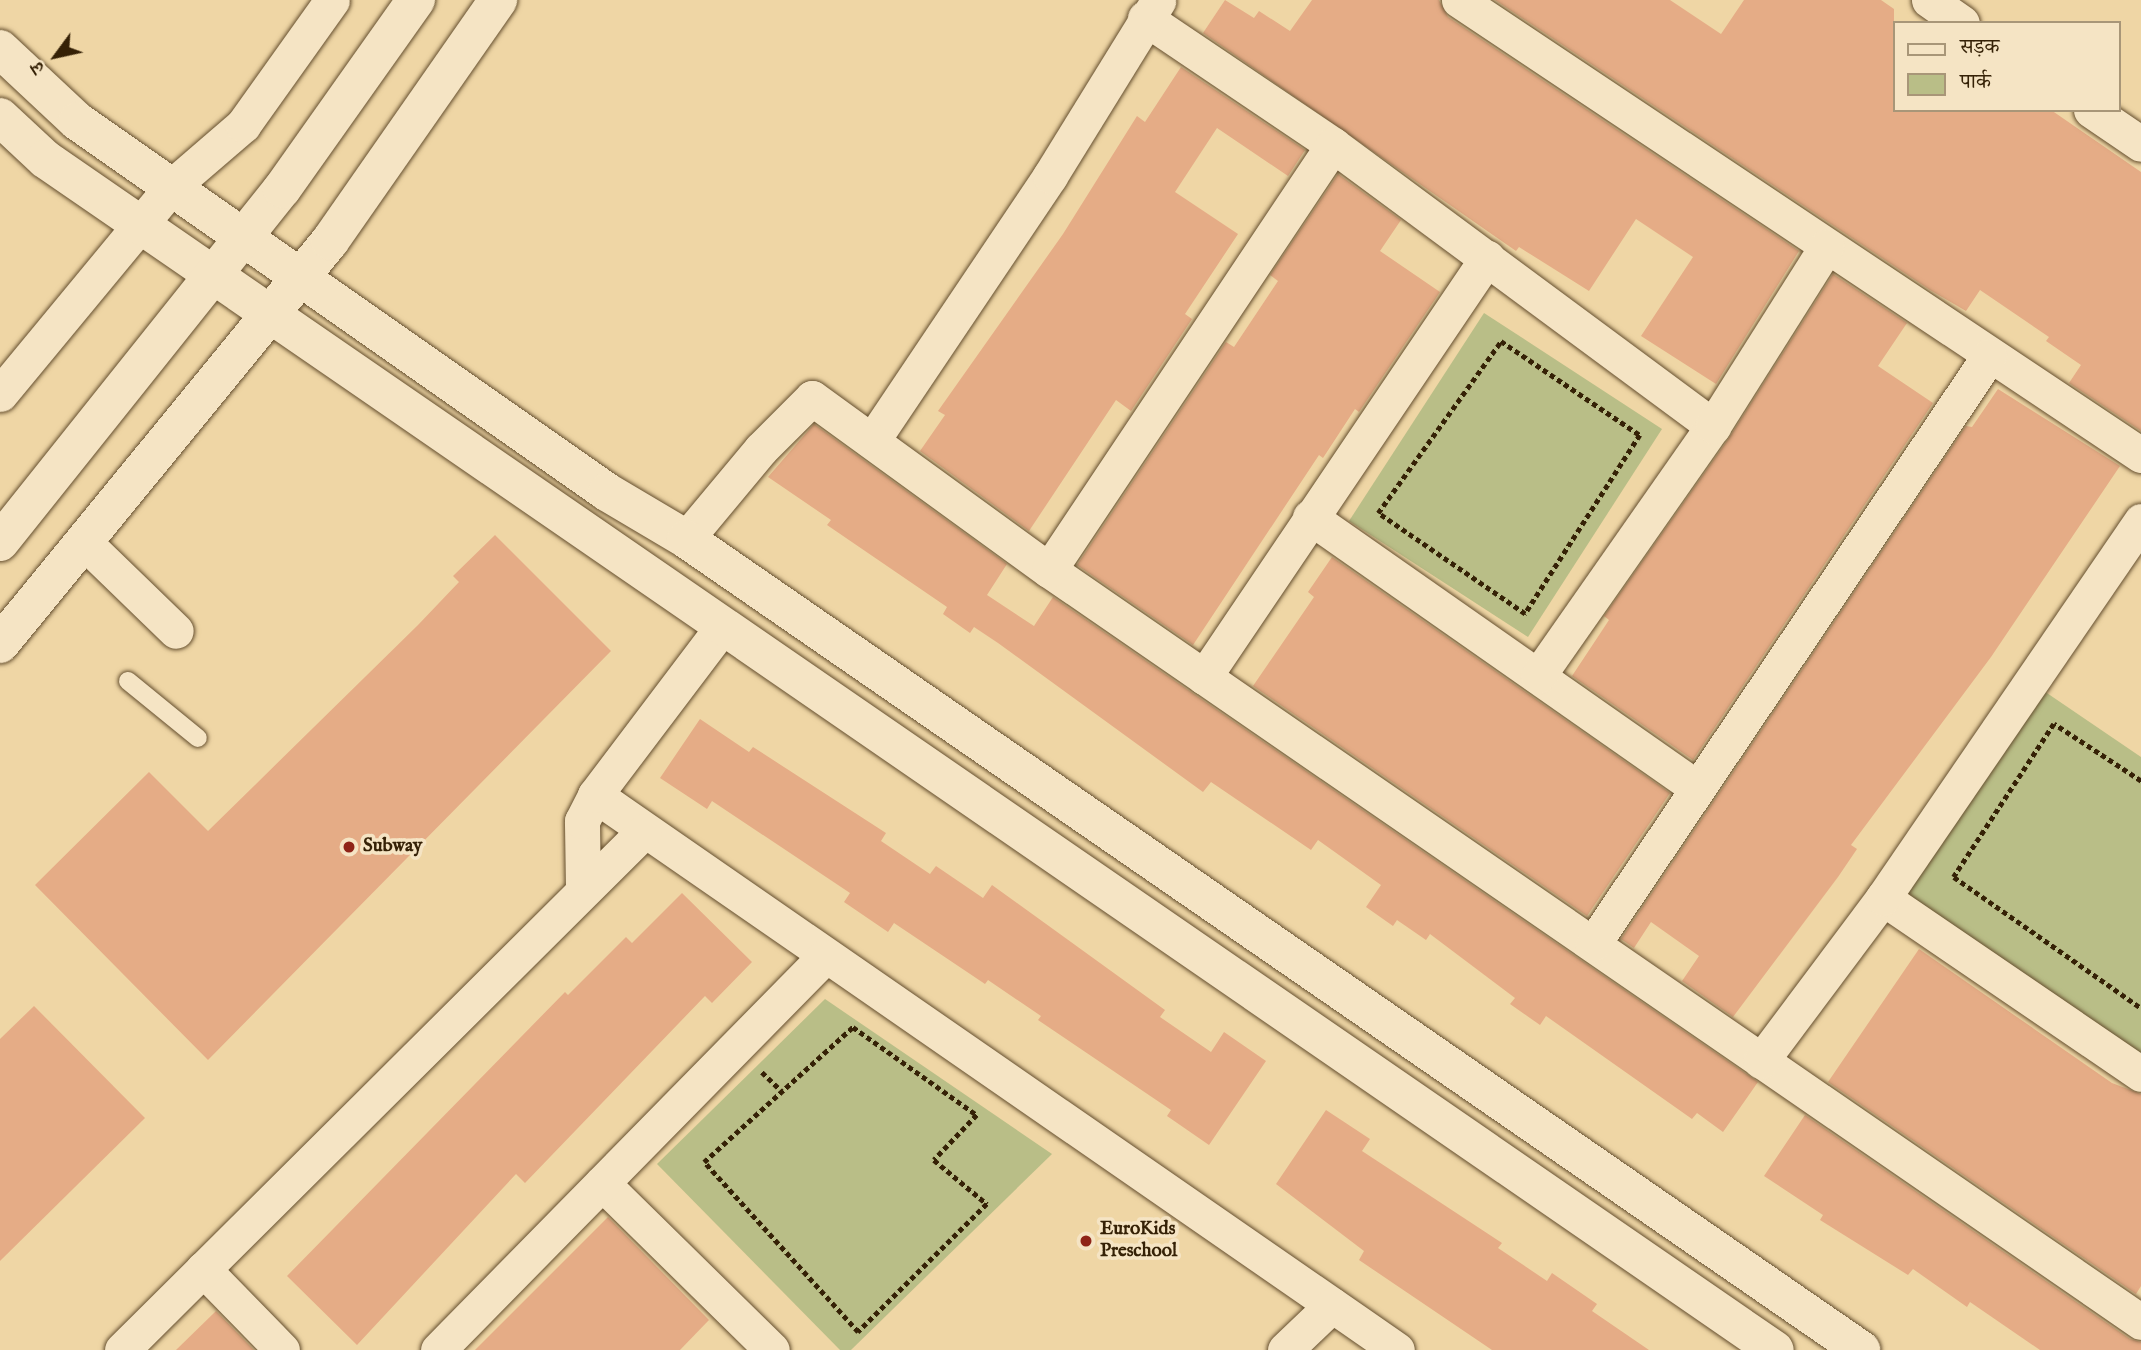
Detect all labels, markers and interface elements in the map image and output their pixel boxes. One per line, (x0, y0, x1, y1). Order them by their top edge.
north arrow (21, 21, 91, 91)
legend (1892, 21, 2120, 112)
text: सड़क (1960, 34, 1999, 61)
text: उ (26, 57, 51, 78)
text: पार्क (1960, 69, 1991, 96)
place label: Subway (363, 836, 422, 858)
marker: Subway (341, 839, 357, 855)
place label: EuroKids Preschool (1100, 1219, 1177, 1263)
marker: EuroKids Preschool (1078, 1233, 1094, 1249)

